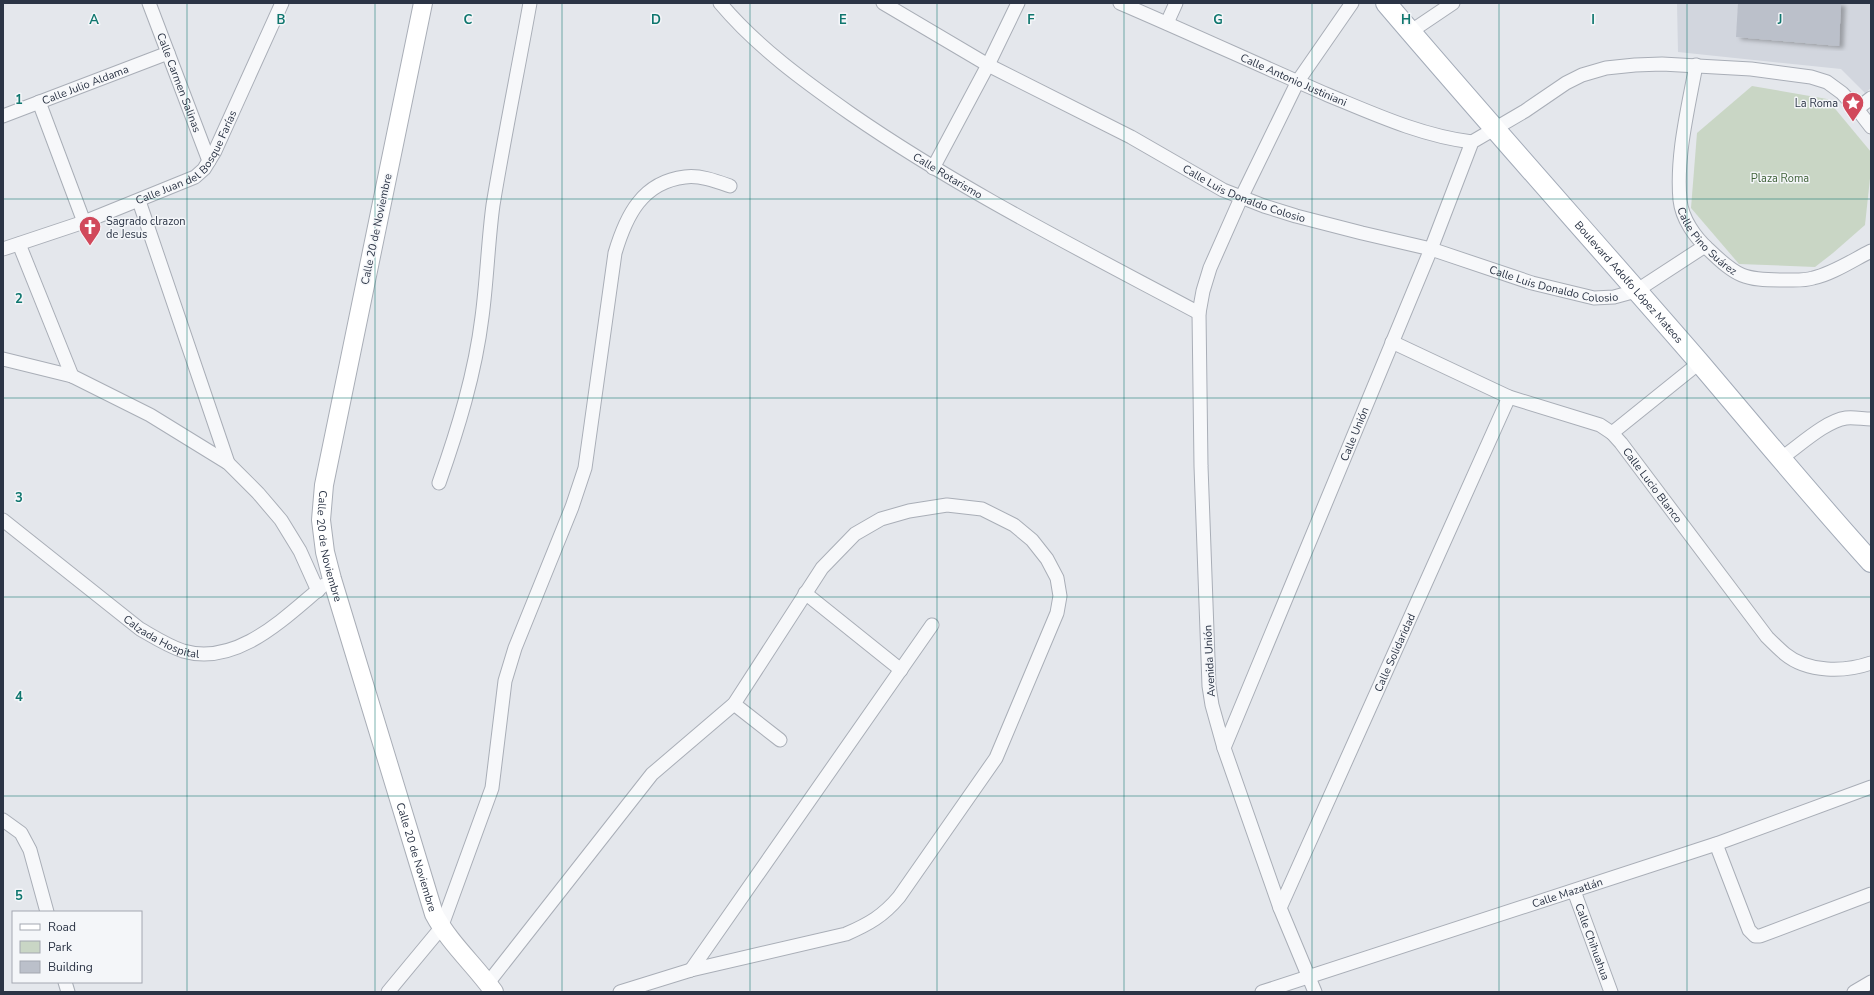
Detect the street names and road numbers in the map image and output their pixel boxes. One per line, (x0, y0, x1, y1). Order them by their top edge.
street label: Calle Carmen Salinas (153, 31, 204, 135)
street label: Calle Antonio Justiniani (1238, 50, 1349, 110)
street label: Calle Julio Aldama (40, 62, 131, 108)
street label: Calle Juan del Bosque Farías (134, 108, 240, 208)
street label: Calle Rotarismo (910, 149, 985, 203)
street label: Calle Luis Donaldo Colosio (1180, 161, 1307, 226)
street label: Calle 20 de Noviembre (357, 172, 396, 286)
street label: Calle Pino Suárez (1674, 205, 1740, 279)
street label: Boulevard Adolfo López Mateos (1571, 218, 1686, 347)
street label: Calle Luis Donaldo Colosio (1487, 262, 1620, 306)
street label: Calle Unión (1337, 405, 1373, 464)
street label: Calle Lucio Blanco (1619, 445, 1686, 526)
street label: Calle 20 de Noviembre (313, 490, 346, 604)
street label: Calle Solidaridad (1371, 611, 1419, 694)
street label: Calzada Hospital (120, 612, 201, 662)
street label: Avenida Unión (1200, 625, 1219, 697)
street label: Calle 20 de Noviembre (393, 801, 440, 914)
street label: Calle Mazatlán (1530, 874, 1605, 912)
street label: Calle Chihuahua (1571, 901, 1613, 983)

